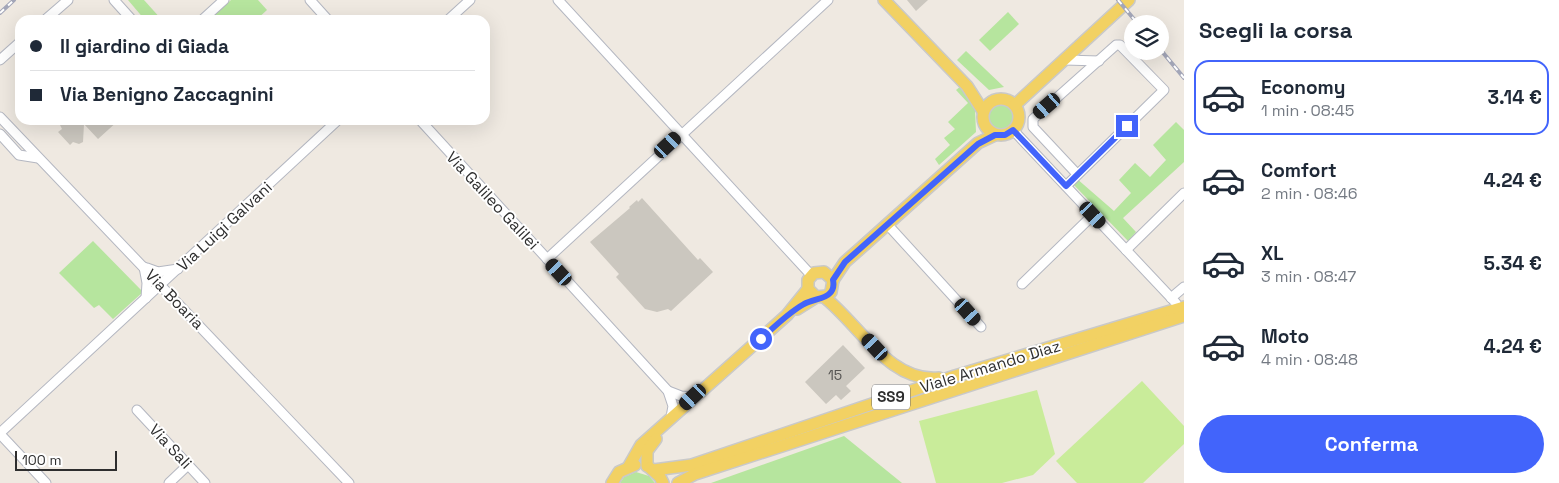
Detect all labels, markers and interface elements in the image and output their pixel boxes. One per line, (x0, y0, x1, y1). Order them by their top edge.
map controls (1124, 15, 1169, 60)
button: layers (1124, 15, 1169, 60)
text: Scegli la corsa (1199, 16, 1352, 44)
text: Il giardino di Giada (60, 34, 229, 59)
icon: car (1201, 75, 1246, 120)
text: Economy (1261, 75, 1345, 100)
text: Via Benigno Zaccagnini (60, 82, 274, 107)
text: 3.14 € (1487, 85, 1542, 110)
car (1030, 90, 1063, 122)
text: 1 min · 08:45 (1261, 100, 1354, 121)
route end (1116, 115, 1138, 137)
car (651, 129, 684, 161)
street label: Via Galileo Galilei (442, 147, 544, 254)
icon: car (1201, 158, 1246, 203)
text: Comfort (1261, 158, 1337, 183)
text: 4.24 € (1483, 168, 1542, 193)
street label: Via Luigi Galvani (172, 177, 276, 276)
text: 2 min · 08:46 (1261, 183, 1358, 204)
car (1077, 199, 1108, 231)
icon: car (1201, 241, 1246, 286)
text: XL (1261, 241, 1284, 266)
text: 5.34 € (1484, 251, 1542, 276)
car (543, 256, 574, 288)
street label: Via Boaria (141, 265, 209, 334)
text: 3 min · 08:47 (1261, 266, 1356, 287)
car (952, 296, 983, 328)
icon: car (1201, 324, 1246, 369)
text: Moto (1261, 324, 1309, 349)
route start (750, 328, 772, 350)
car (859, 331, 890, 363)
text: 4.24 € (1483, 334, 1542, 359)
street label: Viale Armando Diaz (917, 335, 1063, 398)
text: 4 min · 08:48 (1261, 349, 1358, 370)
house number: 15 (828, 366, 842, 384)
car (676, 381, 709, 413)
road number: SS9 (872, 384, 910, 410)
button: Conferma (1199, 415, 1544, 473)
street label: Via Sali (145, 419, 197, 473)
scale bar (15, 448, 118, 471)
text: 100 m (22, 451, 61, 469)

